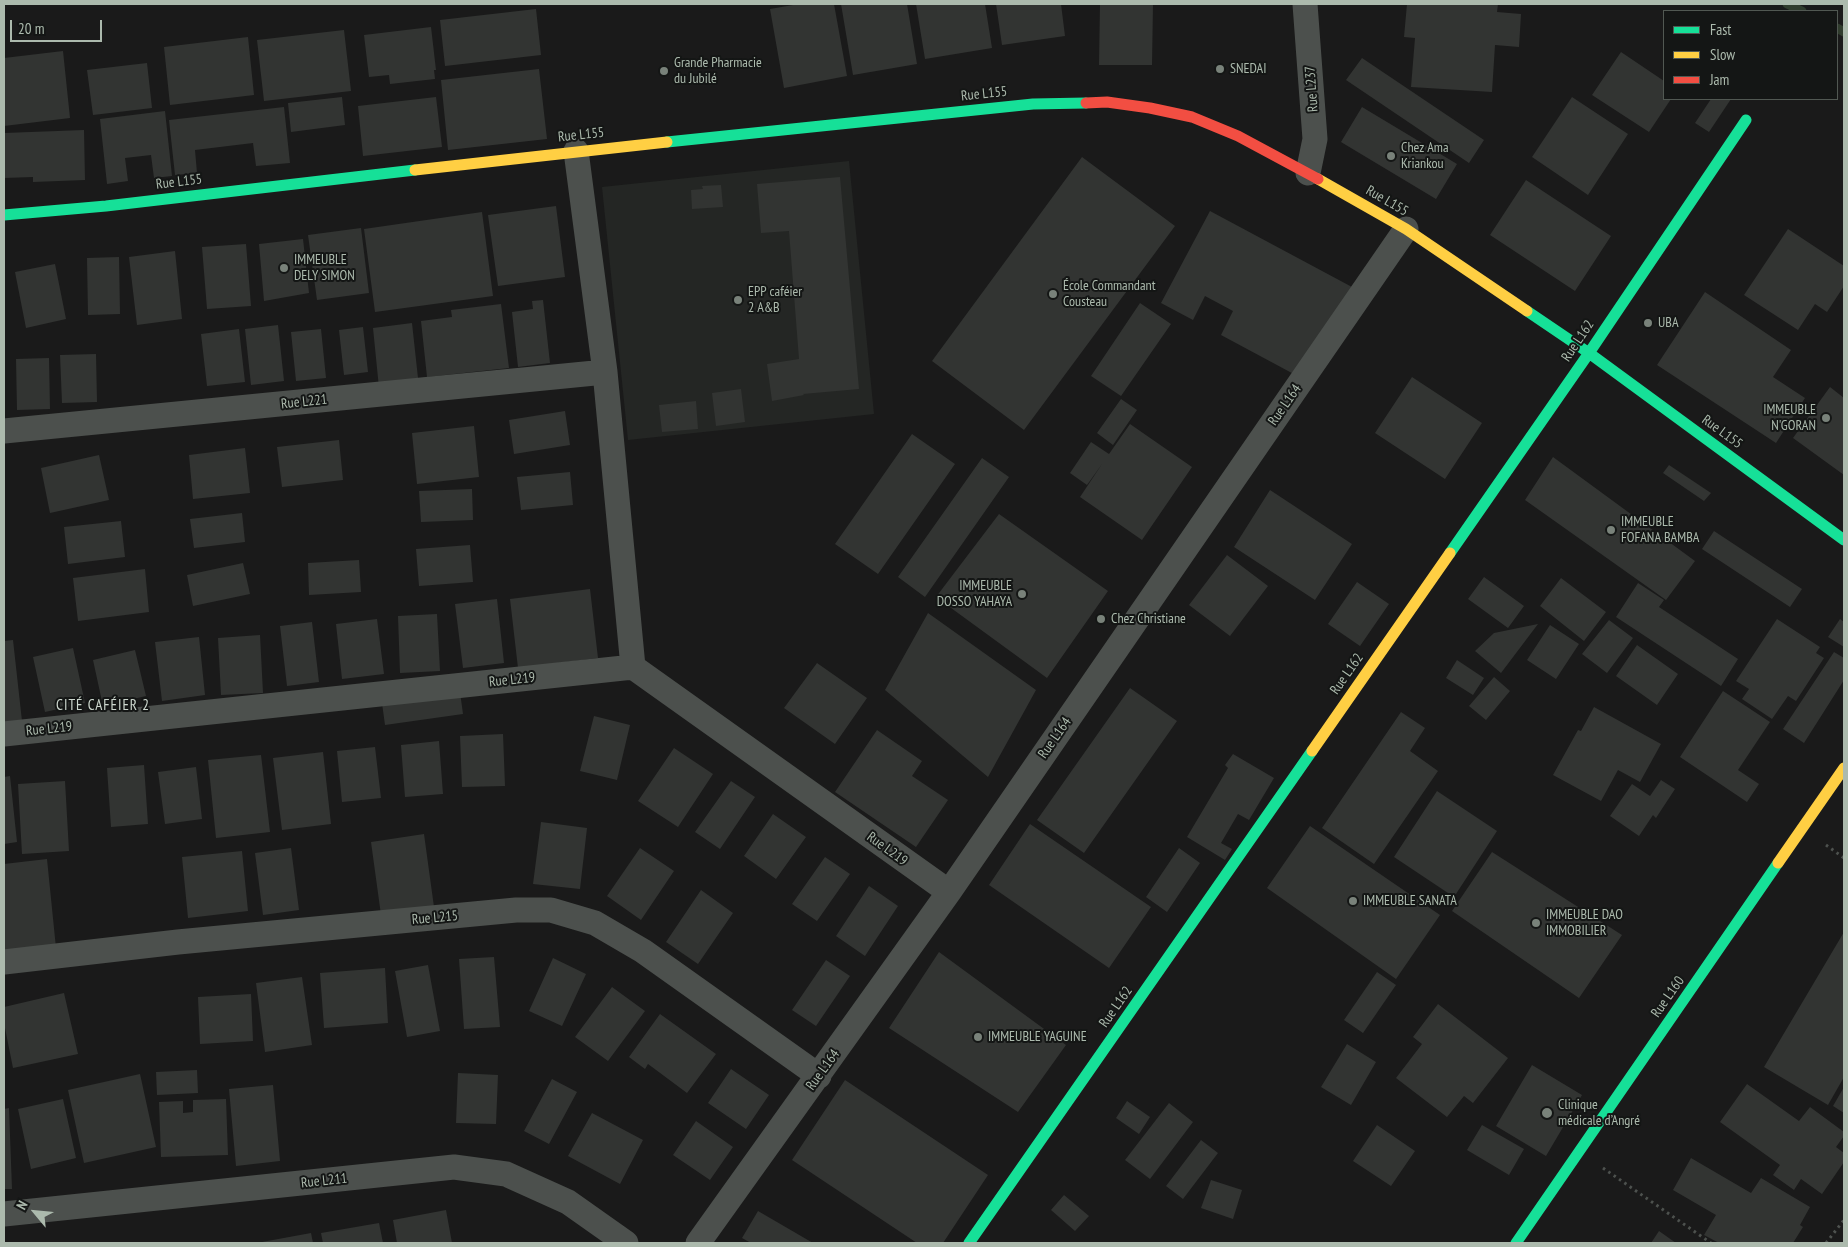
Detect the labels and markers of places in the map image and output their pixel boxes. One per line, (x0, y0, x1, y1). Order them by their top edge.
place label: Grande Pharmacie du Jubilé (674, 55, 762, 88)
place label: SNEDAI (1230, 61, 1266, 77)
marker: SNEDAI (1214, 63, 1226, 75)
marker: Grande Pharmacie du Jubilé (658, 65, 670, 77)
place label: Chez Ama Kriankou (1401, 140, 1449, 172)
marker: Chez Ama Kriankou (1385, 150, 1397, 162)
place label: IMMEUBLE DELY SIMON (294, 252, 355, 284)
marker: IMMEUBLE DELY SIMON (278, 262, 290, 274)
place label: École Commandant Cousteau (1063, 278, 1156, 310)
place label: EPP caféier 2 A&B (748, 284, 802, 316)
marker: École Commandant Cousteau (1047, 288, 1059, 300)
marker: EPP caféier 2 A&B (732, 294, 744, 306)
place label: UBA (1658, 315, 1679, 331)
marker: UBA (1642, 317, 1654, 329)
place label: IMMEUBLE N'GORAN (1763, 402, 1816, 434)
marker: IMMEUBLE N'GORAN (1820, 412, 1832, 424)
place label: IMMEUBLE FOFANA BAMBA (1621, 514, 1699, 546)
marker: IMMEUBLE FOFANA BAMBA (1605, 524, 1617, 536)
place label: IMMEUBLE DOSSO YAHAYA (937, 578, 1012, 610)
marker: IMMEUBLE DOSSO YAHAYA (1016, 588, 1028, 600)
place label: Chez Christiane (1111, 611, 1186, 627)
marker: Chez Christiane (1095, 613, 1107, 625)
place label: IMMEUBLE SANATA (1363, 893, 1457, 909)
marker: IMMEUBLE SANATA (1347, 895, 1359, 907)
place label: IMMEUBLE DAO IMMOBILIER (1546, 907, 1623, 940)
marker: IMMEUBLE DAO IMMOBILIER (1530, 917, 1542, 929)
place label: IMMEUBLE YAGUINE (988, 1029, 1087, 1045)
marker: IMMEUBLE YAGUINE (972, 1031, 984, 1043)
place label: Clinique médicale d’Angré (1558, 1097, 1640, 1130)
marker: Clinique médicale d’Angré (1540, 1106, 1554, 1120)

